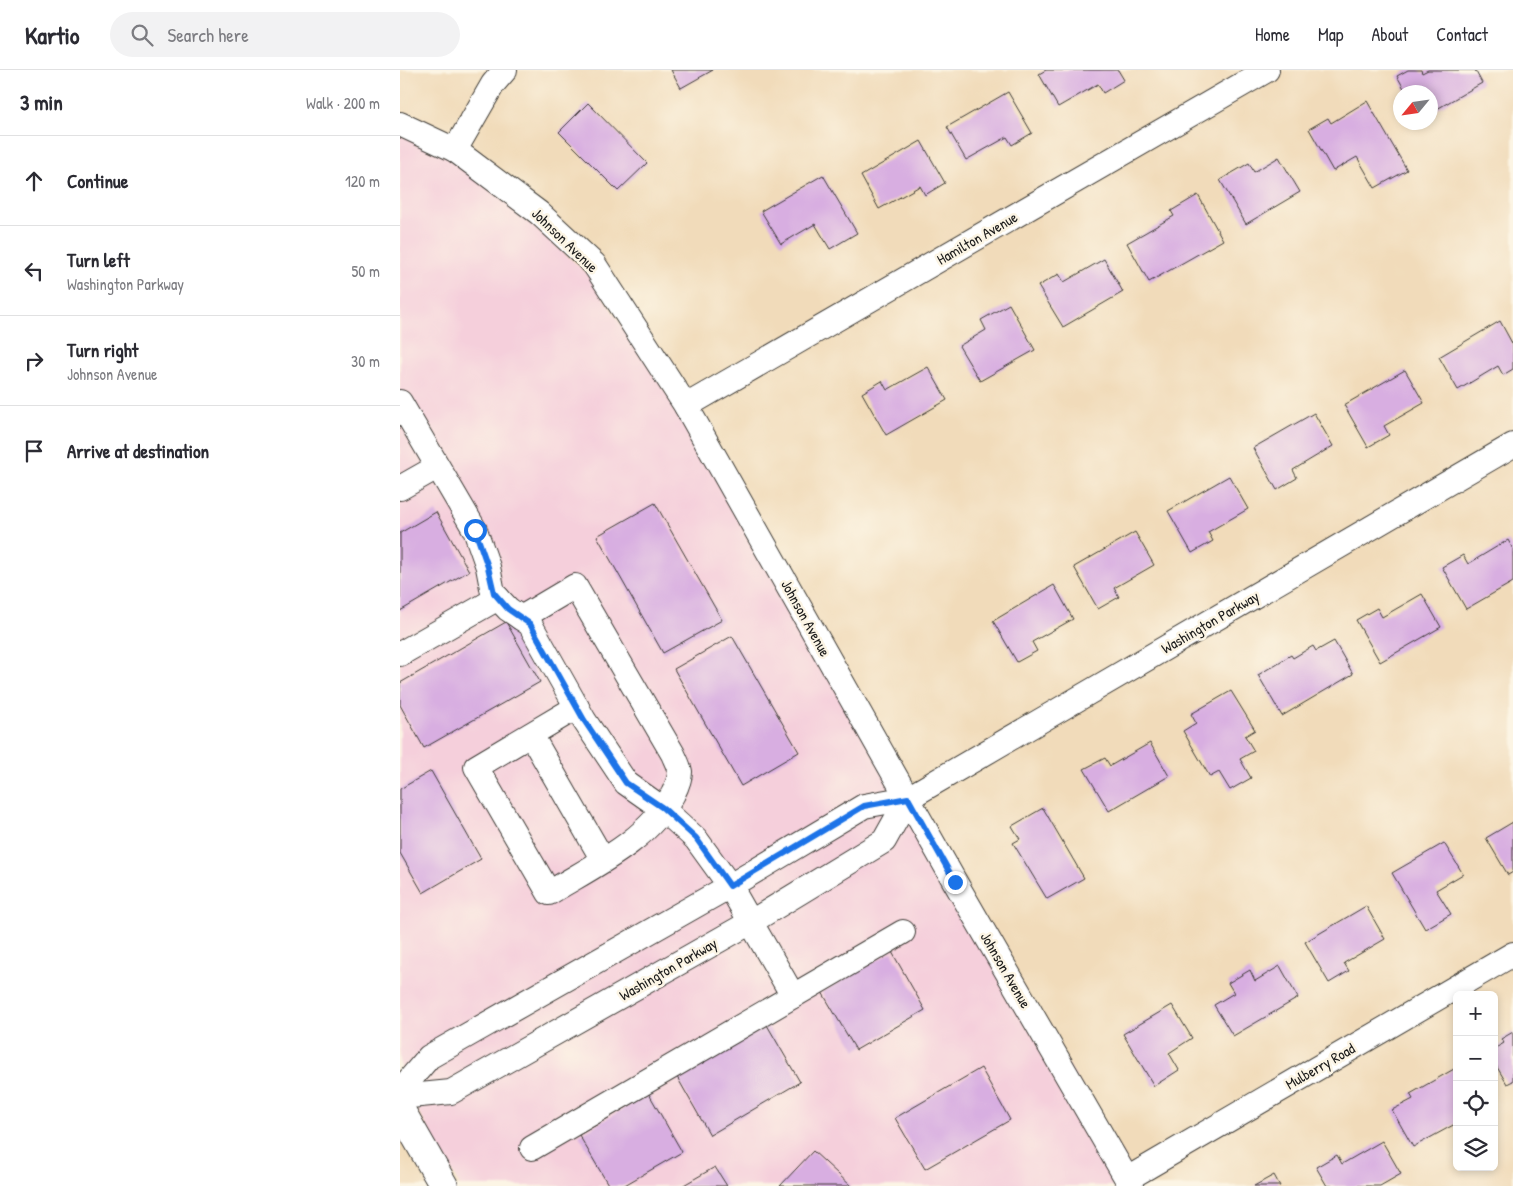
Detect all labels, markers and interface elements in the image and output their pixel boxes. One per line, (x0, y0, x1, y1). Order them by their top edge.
search box (110, 12, 460, 57)
text: Kartio (25, 19, 80, 51)
icon: search (128, 21, 156, 49)
text: Search here (168, 22, 249, 48)
text: Home (1255, 22, 1290, 47)
text: Map (1318, 22, 1343, 47)
text: About (1371, 22, 1408, 47)
text: Contact (1436, 22, 1488, 47)
north arrow (1393, 85, 1438, 130)
text: 3 min (20, 88, 63, 117)
text: Walk · 200 m (306, 92, 380, 114)
icon: ahead (20, 167, 48, 195)
text: Continue (67, 168, 128, 194)
text: 120 m (345, 170, 380, 192)
street label: Johnson Avenue (527, 203, 603, 277)
street label: Hamilton Avenue (933, 206, 1021, 270)
text: Turn left (67, 247, 130, 273)
icon: left (20, 257, 48, 285)
text: 50 m (352, 260, 380, 282)
text: Washington Parkway (67, 273, 184, 295)
text: Turn right (67, 337, 138, 363)
icon: right (20, 347, 48, 375)
text: 30 m (351, 350, 380, 372)
text: Johnson Avenue (67, 363, 157, 385)
icon: arrive (20, 437, 48, 465)
text: Arrive at destination (67, 438, 209, 464)
route start (464, 519, 487, 542)
street label: Johnson Avenue (776, 576, 836, 660)
street label: Washington Parkway (1157, 585, 1263, 659)
route end (944, 871, 967, 894)
street label: Johnson Avenue (976, 928, 1036, 1012)
street label: Washington Parkway (615, 932, 721, 1006)
map controls (1453, 991, 1498, 1171)
button: + (1453, 991, 1498, 1036)
button: − (1453, 1036, 1498, 1081)
street label: Mulberry Road (1281, 1038, 1359, 1094)
button: locate (1453, 1081, 1498, 1126)
button: layers (1453, 1126, 1498, 1171)

